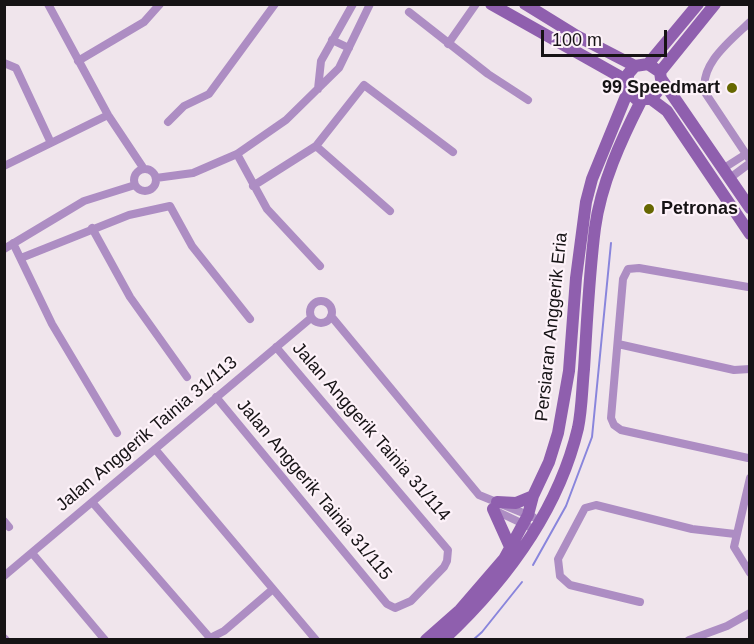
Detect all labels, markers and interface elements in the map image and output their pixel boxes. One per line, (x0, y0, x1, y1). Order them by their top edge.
scale bar (544, 18, 670, 56)
text: 100 m (552, 30, 602, 50)
place label: 99 Speedmart (602, 77, 720, 99)
marker: 99 Speedmart (725, 81, 739, 95)
place label: Petronas (661, 198, 738, 220)
marker: Petronas (642, 202, 656, 216)
street label: Persiaran Anggerik Eria (531, 231, 573, 423)
street label: Jalan Anggerik Tainia 31/114 (287, 338, 455, 526)
street label: Jalan Anggerik Tainia 31/113 (52, 352, 242, 516)
street label: Jalan Anggerik Tainia 31/115 (232, 395, 396, 585)

